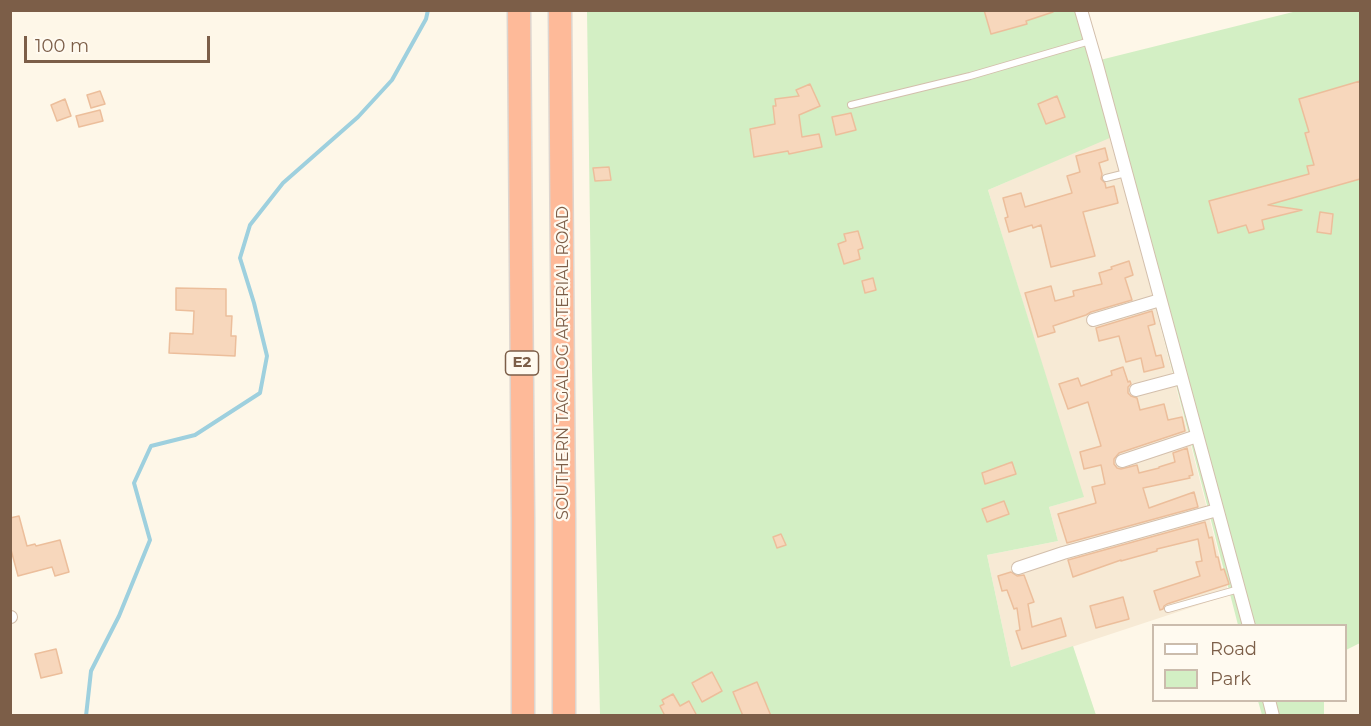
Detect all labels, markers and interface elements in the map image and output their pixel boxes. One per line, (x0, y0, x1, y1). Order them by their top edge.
scale bar (27, 24, 213, 62)
text: 100 m (35, 35, 89, 57)
street label: SOUTHERN TAGALOG ARTERIAL ROAD (553, 206, 573, 520)
road number: E2 (506, 351, 538, 375)
legend (1152, 624, 1347, 702)
text: Road (1210, 638, 1257, 660)
text: Park (1210, 668, 1251, 690)

